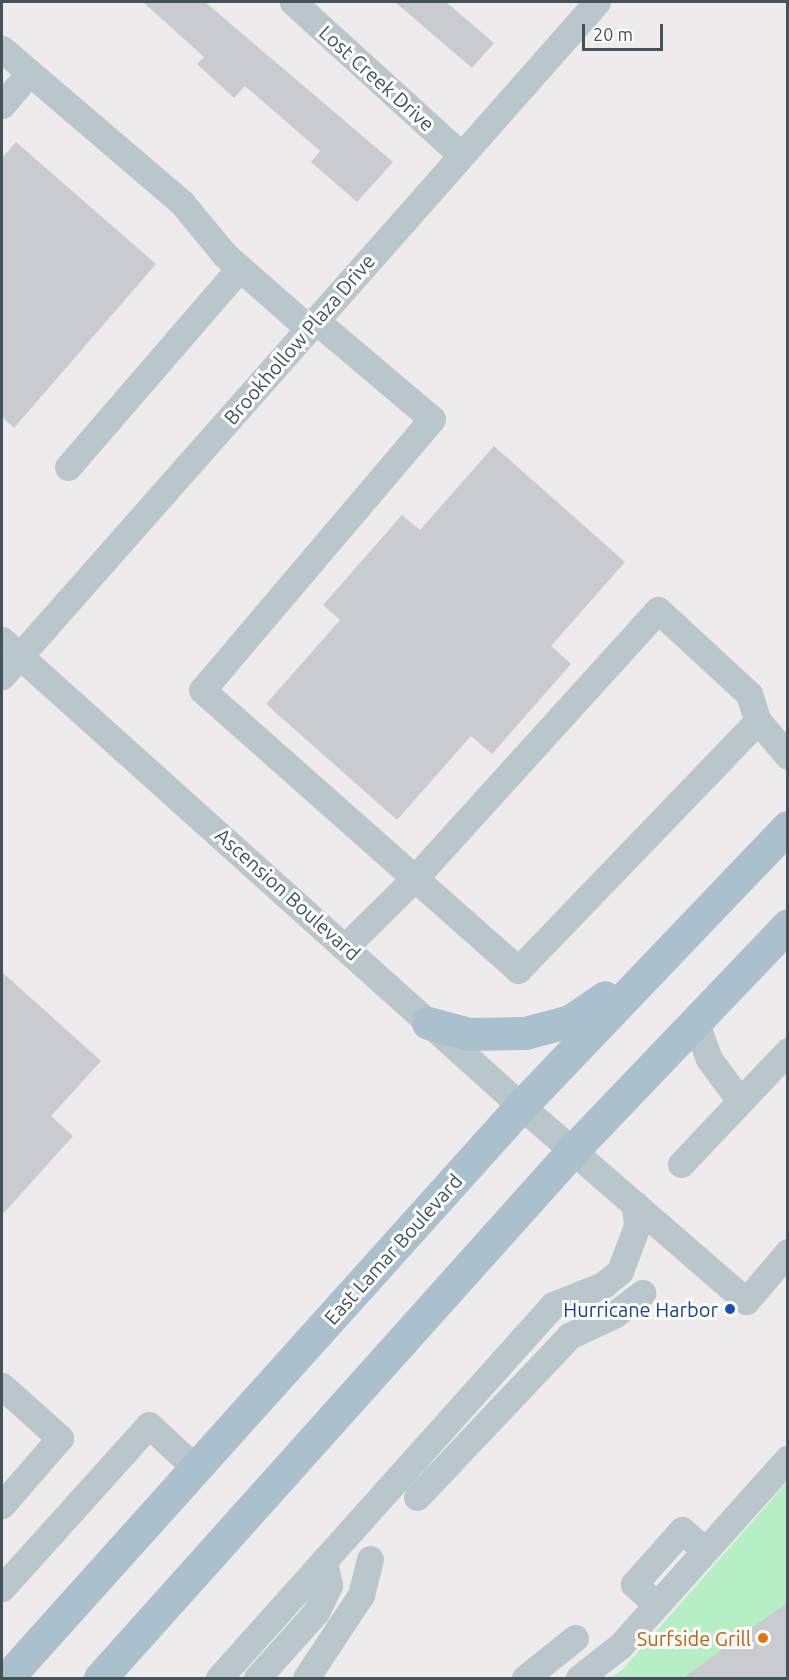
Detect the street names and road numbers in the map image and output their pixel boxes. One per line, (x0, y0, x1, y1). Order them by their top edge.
street label: Lost Creek Drive (314, 20, 440, 136)
street label: Brookhollow Plaza Drive (218, 249, 380, 429)
street label: Ascension Boulevard (211, 823, 365, 965)
street label: East Lamar Boulevard (319, 1169, 467, 1329)

